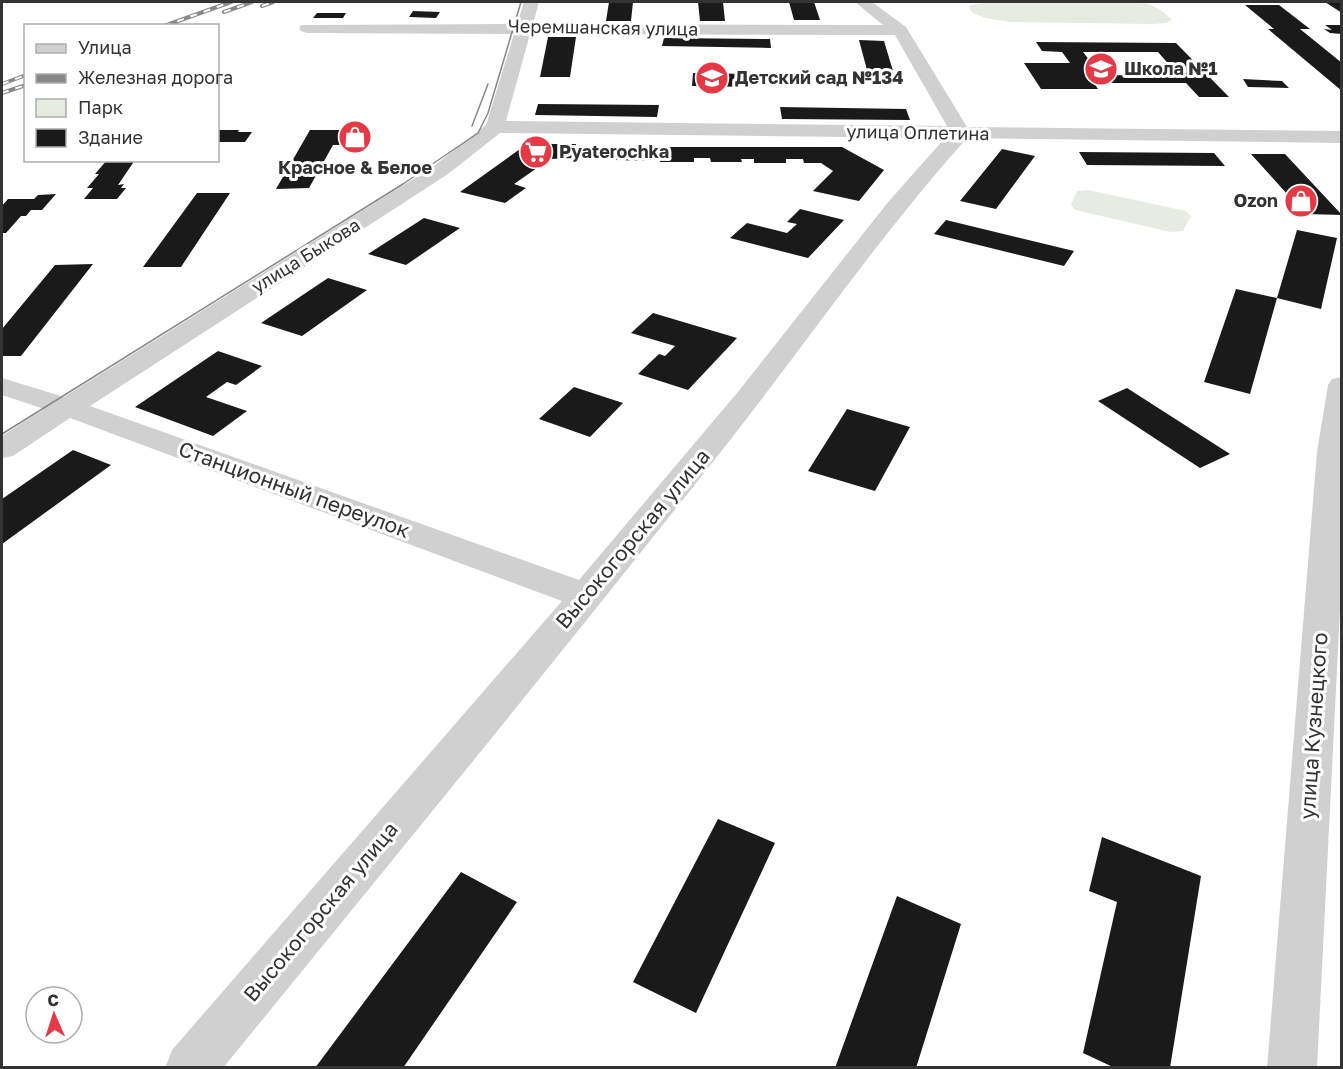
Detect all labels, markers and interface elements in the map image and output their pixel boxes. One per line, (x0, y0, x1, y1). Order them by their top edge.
street label: Черемшанская улица (508, 14, 698, 40)
legend (24, 24, 219, 162)
text: Улица (78, 36, 132, 58)
school or university icon: Школа №1 (1083, 51, 1119, 87)
place label: Школа №1 (1124, 57, 1218, 79)
school or university icon: Детский сад №134 (694, 60, 730, 96)
text: Железная дорога (78, 66, 233, 88)
place label: Детский сад №134 (735, 66, 903, 88)
text: Парк (78, 96, 123, 118)
shop icon: Красное & Белое (337, 119, 373, 155)
street label: улица Оплетина (846, 120, 990, 144)
text: Здание (78, 126, 143, 148)
supermarket icon: Pyaterochka (518, 134, 554, 170)
place label: Pyaterochka (559, 140, 669, 162)
place label: Красное & Белое (278, 156, 432, 178)
shop icon: Ozon (1283, 183, 1319, 219)
place label: Ozon (1234, 189, 1278, 211)
street label: улица Быкова (247, 213, 364, 297)
street label: Станционный переулок (175, 435, 413, 543)
street label: Высокогорская улица (549, 443, 715, 634)
street label: улица Кузнецкого (1294, 632, 1333, 820)
street label: Высокогорская улица (237, 816, 403, 1007)
north arrow (24, 985, 84, 1045)
text: С (47, 990, 59, 1010)

